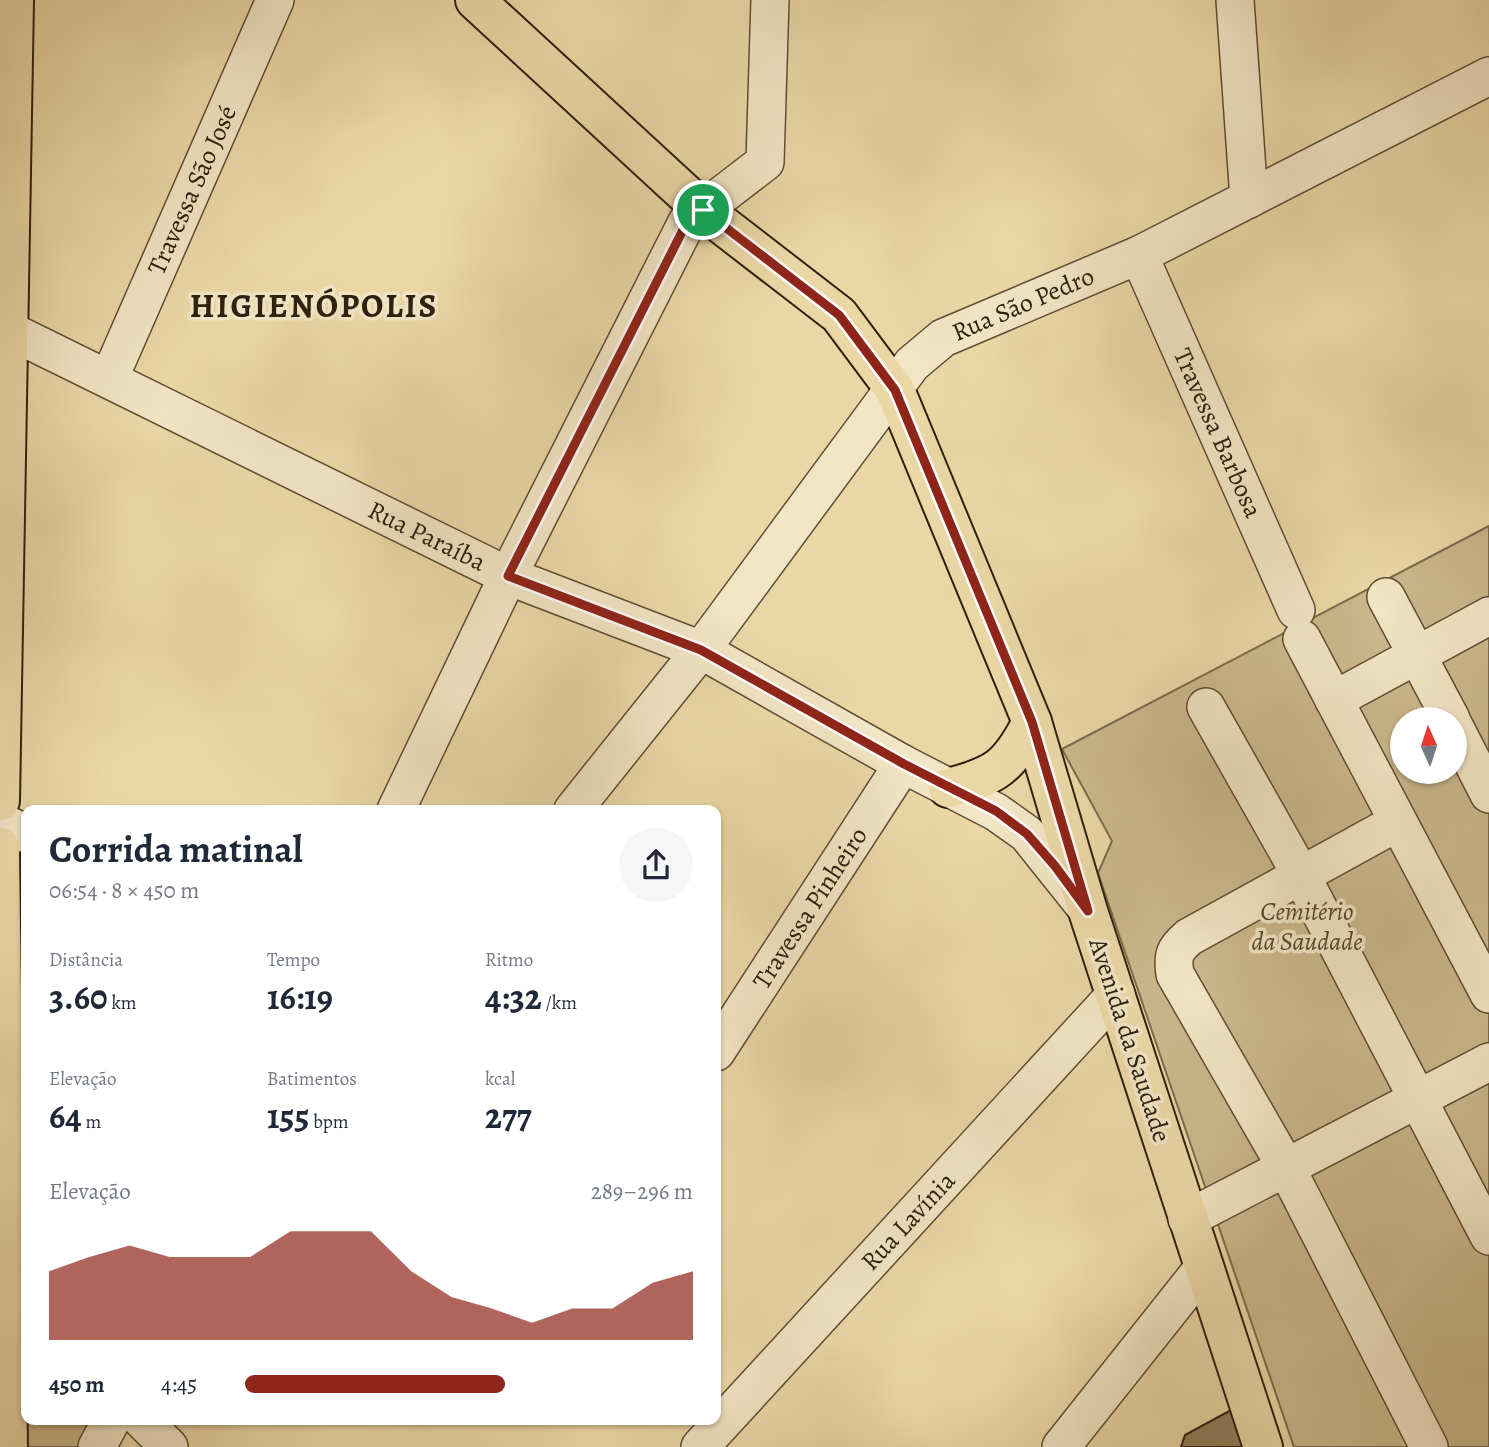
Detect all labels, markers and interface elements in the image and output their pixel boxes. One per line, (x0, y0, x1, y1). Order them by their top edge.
street label: Travessa São José (139, 100, 245, 280)
pin (673, 180, 733, 240)
icon: arrive (684, 191, 722, 229)
street label: Rua São Pedro (947, 258, 1100, 350)
district label: HIGIENÓPOLIS (190, 283, 438, 328)
street label: Travessa Barbosa (1165, 343, 1271, 523)
street label: Rua Paraíba (362, 492, 492, 580)
north arrow (1390, 707, 1466, 784)
map controls (1390, 707, 1467, 784)
street label: Travessa Pinheiro (744, 820, 876, 996)
text: Corrida matinal (49, 823, 303, 875)
button: share (619, 828, 693, 902)
text: 06:54 · 8 × 450 m (49, 875, 200, 906)
park label: Cemitério da Saudade (1251, 894, 1363, 959)
street label: Avenida da Saudade (1080, 933, 1179, 1147)
text: Distância (49, 947, 123, 973)
text: Tempo (267, 947, 320, 973)
text: Ritmo (485, 947, 533, 973)
text: 3.60 (49, 973, 108, 1021)
text: 16:19 (267, 973, 333, 1021)
text: 4:32 (485, 973, 542, 1021)
text: km (108, 990, 137, 1016)
text: /km (542, 990, 577, 1016)
text: Elevação (49, 1066, 117, 1092)
text: Batimentos (267, 1066, 357, 1092)
text: kcal (485, 1066, 515, 1092)
text: 64 (49, 1092, 82, 1140)
text: 155 (267, 1092, 309, 1140)
text: 277 (485, 1092, 532, 1140)
text: m (82, 1109, 101, 1135)
text: bpm (309, 1109, 349, 1135)
street label: Rua Lavínia (853, 1164, 963, 1278)
text: Elevação (49, 1176, 131, 1207)
text: 289–296 m (591, 1176, 693, 1207)
text: 450 m (49, 1369, 104, 1400)
text: 4:45 (161, 1369, 197, 1400)

